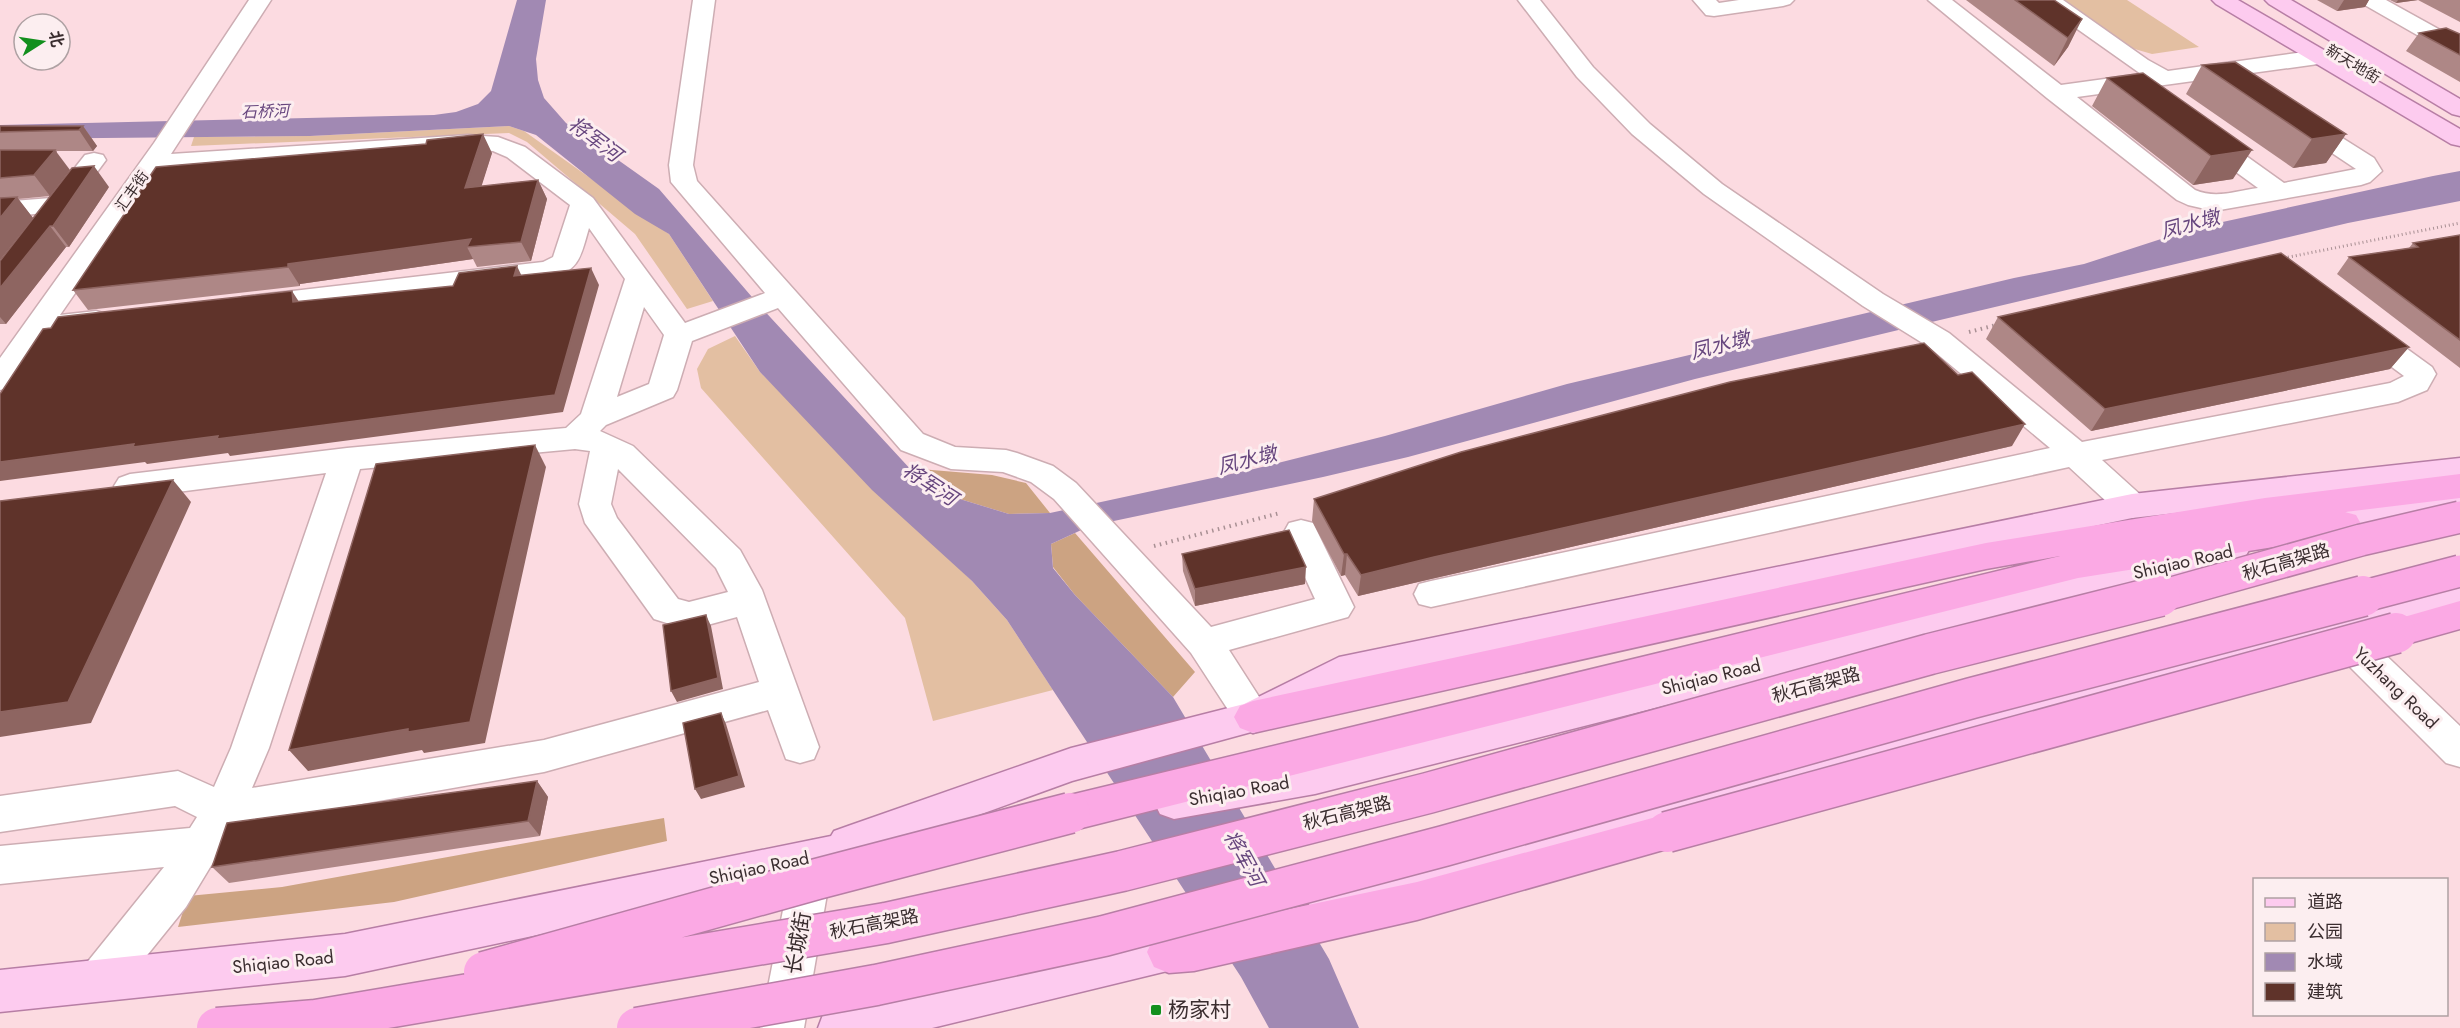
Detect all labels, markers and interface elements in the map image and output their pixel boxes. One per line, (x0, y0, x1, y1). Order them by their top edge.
north arrow (12, 12, 72, 72)
text: 北 (43, 29, 69, 49)
street label: 新天地街 (2322, 39, 2384, 89)
water label: 石桥河 (241, 99, 292, 124)
water label: 将军河 (562, 110, 631, 171)
street label: 汇丰街 (110, 166, 154, 216)
water label: 凤水墩 (2157, 202, 2226, 246)
water label: 凤水墩 (1688, 323, 1756, 367)
water label: 凤水墩 (1215, 438, 1283, 482)
water label: 将军河 (897, 456, 966, 515)
street label: 秋石高架路 (2239, 537, 2333, 587)
street label: Shiqiao Road (2131, 538, 2235, 586)
street label: Yuzhang Road (2348, 641, 2444, 735)
street label: Shiqiao Road (1659, 652, 1763, 702)
street label: 秋石高架路 (1769, 661, 1863, 709)
street label: Shiqiao Road (1187, 769, 1291, 813)
street label: 秋石高架路 (1300, 789, 1394, 837)
water label: 将军河 (1216, 825, 1273, 895)
street label: Shiqiao Road (707, 845, 811, 891)
legend (2253, 878, 2448, 1016)
text: 道路 (2307, 889, 2343, 915)
street label: 秋石高架路 (827, 903, 921, 945)
street label: 长城街 (778, 909, 818, 977)
text: 公园 (2307, 919, 2343, 945)
street label: Shiqiao Road (231, 944, 335, 980)
text: 水域 (2307, 949, 2343, 975)
text: 建筑 (2307, 979, 2343, 1005)
place label: 杨家村 (1168, 995, 1231, 1025)
marker: 杨家村 (1149, 1003, 1163, 1017)

